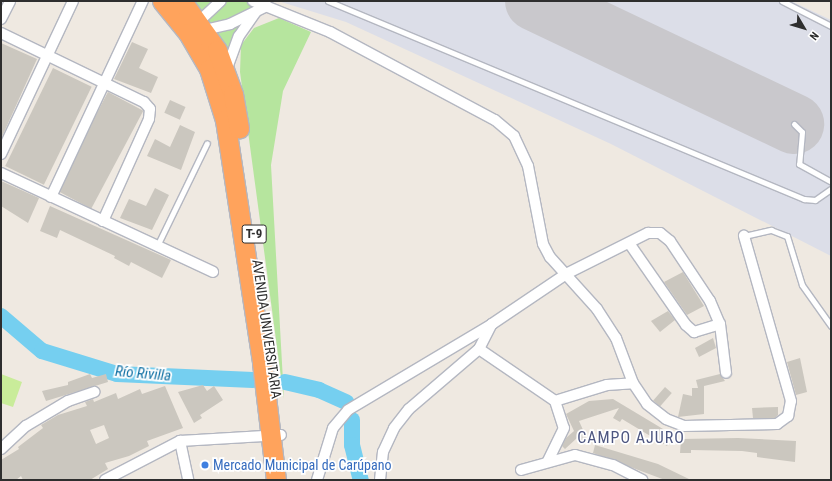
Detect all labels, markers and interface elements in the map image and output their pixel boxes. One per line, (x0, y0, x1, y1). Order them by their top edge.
north arrow (784, 8, 824, 48)
text: N (807, 29, 821, 42)
road number: T-9 (241, 223, 267, 245)
street label: AVENIDA UNIVERSITARIA (249, 258, 285, 400)
water label: Río Rivilla (114, 363, 172, 385)
district label: CAMPO AJURO (577, 428, 685, 448)
place label: Mercado Municipal de Carúpano (213, 457, 392, 473)
marker: Mercado Municipal de Carúpano (200, 460, 210, 470)

